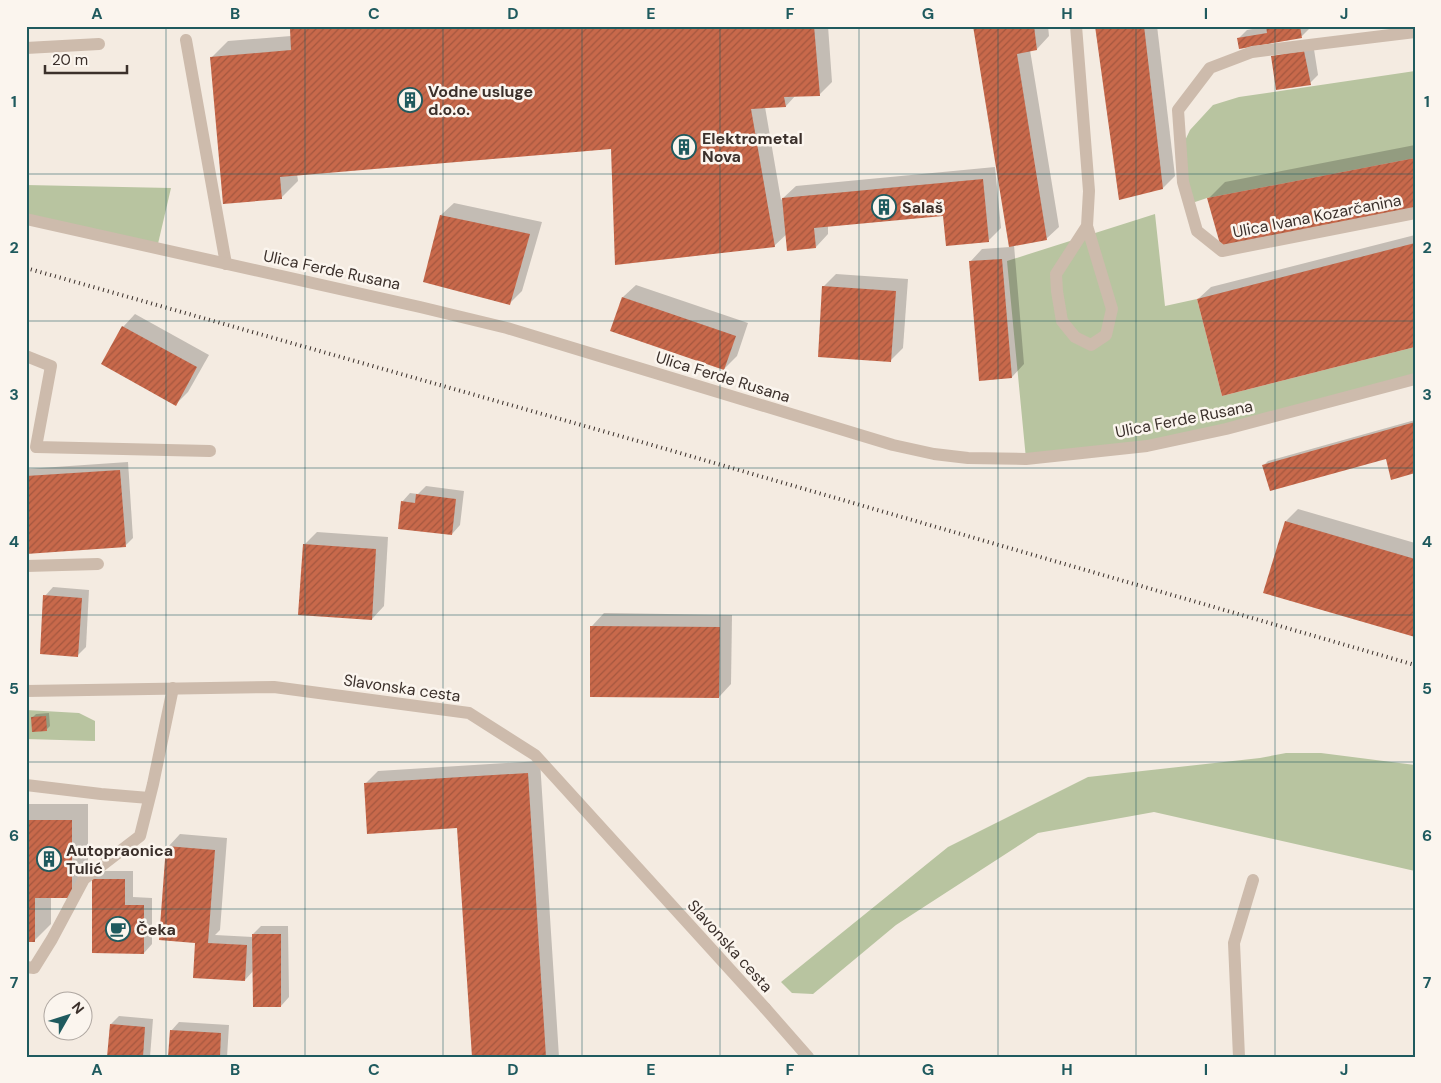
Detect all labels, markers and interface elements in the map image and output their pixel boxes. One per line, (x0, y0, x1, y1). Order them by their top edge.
text: A (91, 3, 103, 24)
text: B (230, 3, 240, 24)
text: C (368, 3, 380, 24)
text: D (507, 3, 519, 24)
text: E (646, 3, 656, 24)
text: F (786, 3, 795, 24)
text: G (922, 3, 934, 24)
text: H (1061, 3, 1073, 24)
text: I (1204, 3, 1208, 24)
text: J (1340, 3, 1348, 24)
scale bar (45, 42, 128, 74)
text: 20 m (52, 50, 88, 70)
place label: Vodne usluge d.o.o. (428, 81, 533, 120)
building icon: Vodne usluge d.o.o. (397, 87, 423, 113)
text: 1 (11, 91, 17, 112)
text: 1 (1424, 91, 1430, 112)
place label: Elektrometal Nova (702, 128, 803, 167)
building icon: Elektrometal Nova (671, 134, 697, 160)
street label: Ulica Ivana Kozarčanina (1231, 189, 1403, 243)
building icon: Salaš (871, 194, 897, 220)
place label: Salaš (902, 197, 943, 218)
text: 2 (9, 237, 19, 258)
text: 2 (1422, 237, 1432, 258)
street label: Ulica Ferde Rusana (262, 245, 402, 295)
street label: Ulica Ferde Rusana (653, 347, 793, 407)
text: 3 (9, 384, 19, 405)
text: 3 (1422, 384, 1432, 405)
street label: Ulica Ferde Rusana (1113, 395, 1255, 443)
text: 4 (9, 531, 19, 552)
text: 4 (1422, 531, 1432, 552)
street label: Slavonska cesta (342, 669, 462, 707)
text: 5 (9, 678, 19, 699)
text: 5 (1422, 678, 1432, 699)
text: 6 (9, 825, 19, 846)
text: 6 (1422, 825, 1432, 846)
place label: Autopraonica Tulić (66, 840, 173, 879)
building icon: Autopraonica Tulić (36, 846, 62, 872)
street label: Slavonska cesta (683, 895, 777, 997)
cafe icon: Čeka (105, 916, 131, 942)
place label: Čeka (136, 919, 176, 940)
text: 7 (10, 972, 19, 993)
text: 7 (1423, 972, 1432, 993)
north arrow (42, 990, 92, 1040)
text: N (68, 998, 88, 1017)
text: A (91, 1059, 103, 1080)
text: B (230, 1059, 240, 1080)
text: C (368, 1059, 380, 1080)
text: D (507, 1059, 519, 1080)
text: E (646, 1059, 656, 1080)
text: F (786, 1059, 795, 1080)
text: G (922, 1059, 934, 1080)
text: H (1061, 1059, 1073, 1080)
text: I (1204, 1059, 1208, 1080)
text: J (1340, 1059, 1348, 1080)

